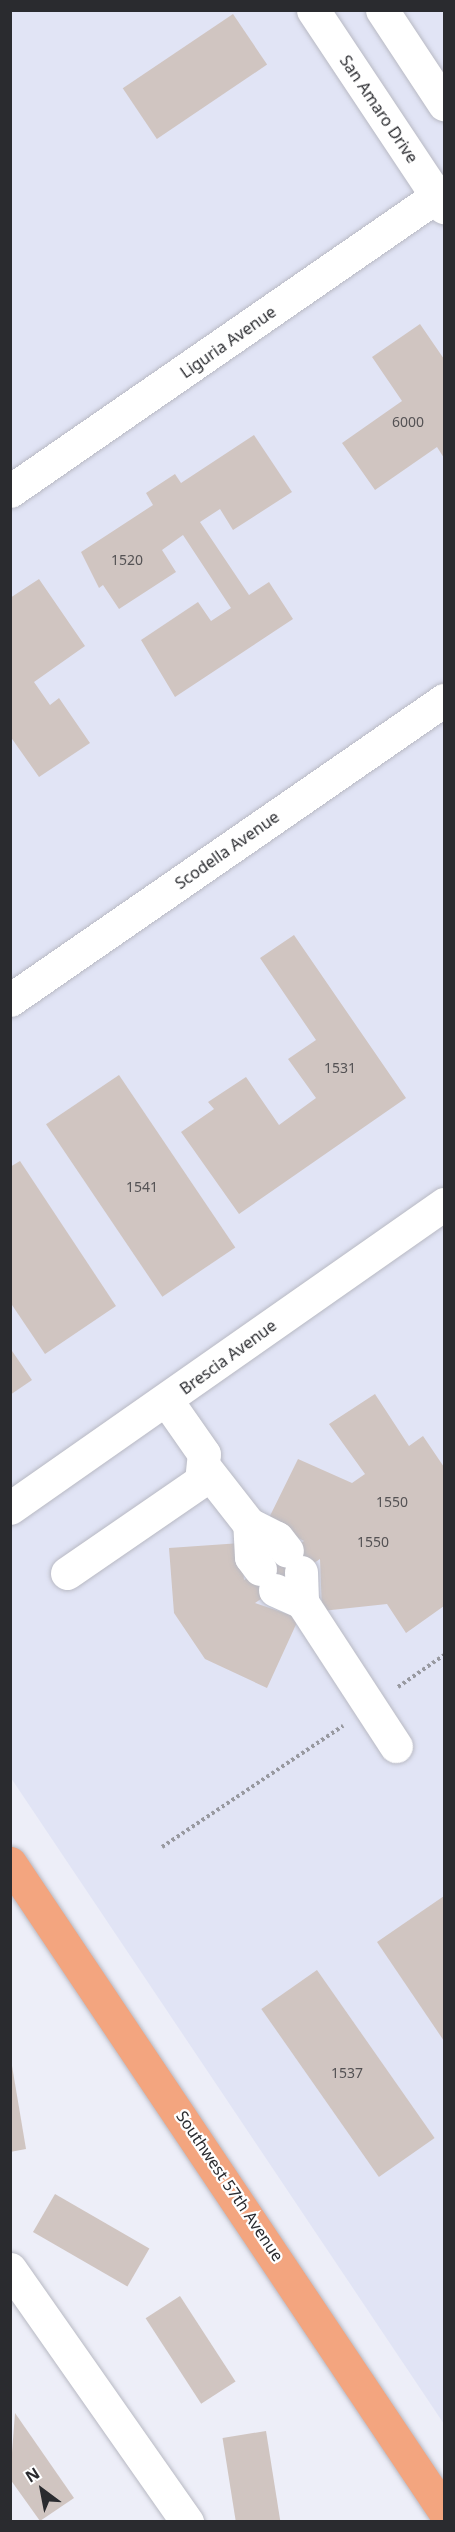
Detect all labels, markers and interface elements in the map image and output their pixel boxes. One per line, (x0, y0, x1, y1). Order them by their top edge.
street label: San Amaro Drive (336, 52, 422, 166)
street label: Liguria Avenue (177, 302, 279, 382)
house number: 6000 (392, 414, 424, 430)
house number: 1520 (111, 552, 143, 568)
street label: Scodella Avenue (171, 807, 283, 893)
house number: 1531 (324, 1060, 356, 1076)
house number: 1541 (126, 1179, 158, 1195)
street label: Brescia Avenue (176, 1316, 280, 1398)
house number: 1550 (376, 1494, 408, 1510)
house number: 1550 (357, 1534, 389, 1550)
house number: 1537 (331, 2065, 363, 2081)
street label: Southwest 57th Avenue (172, 2107, 288, 2265)
north arrow (12, 2460, 72, 2520)
text: N (21, 2462, 44, 2488)

